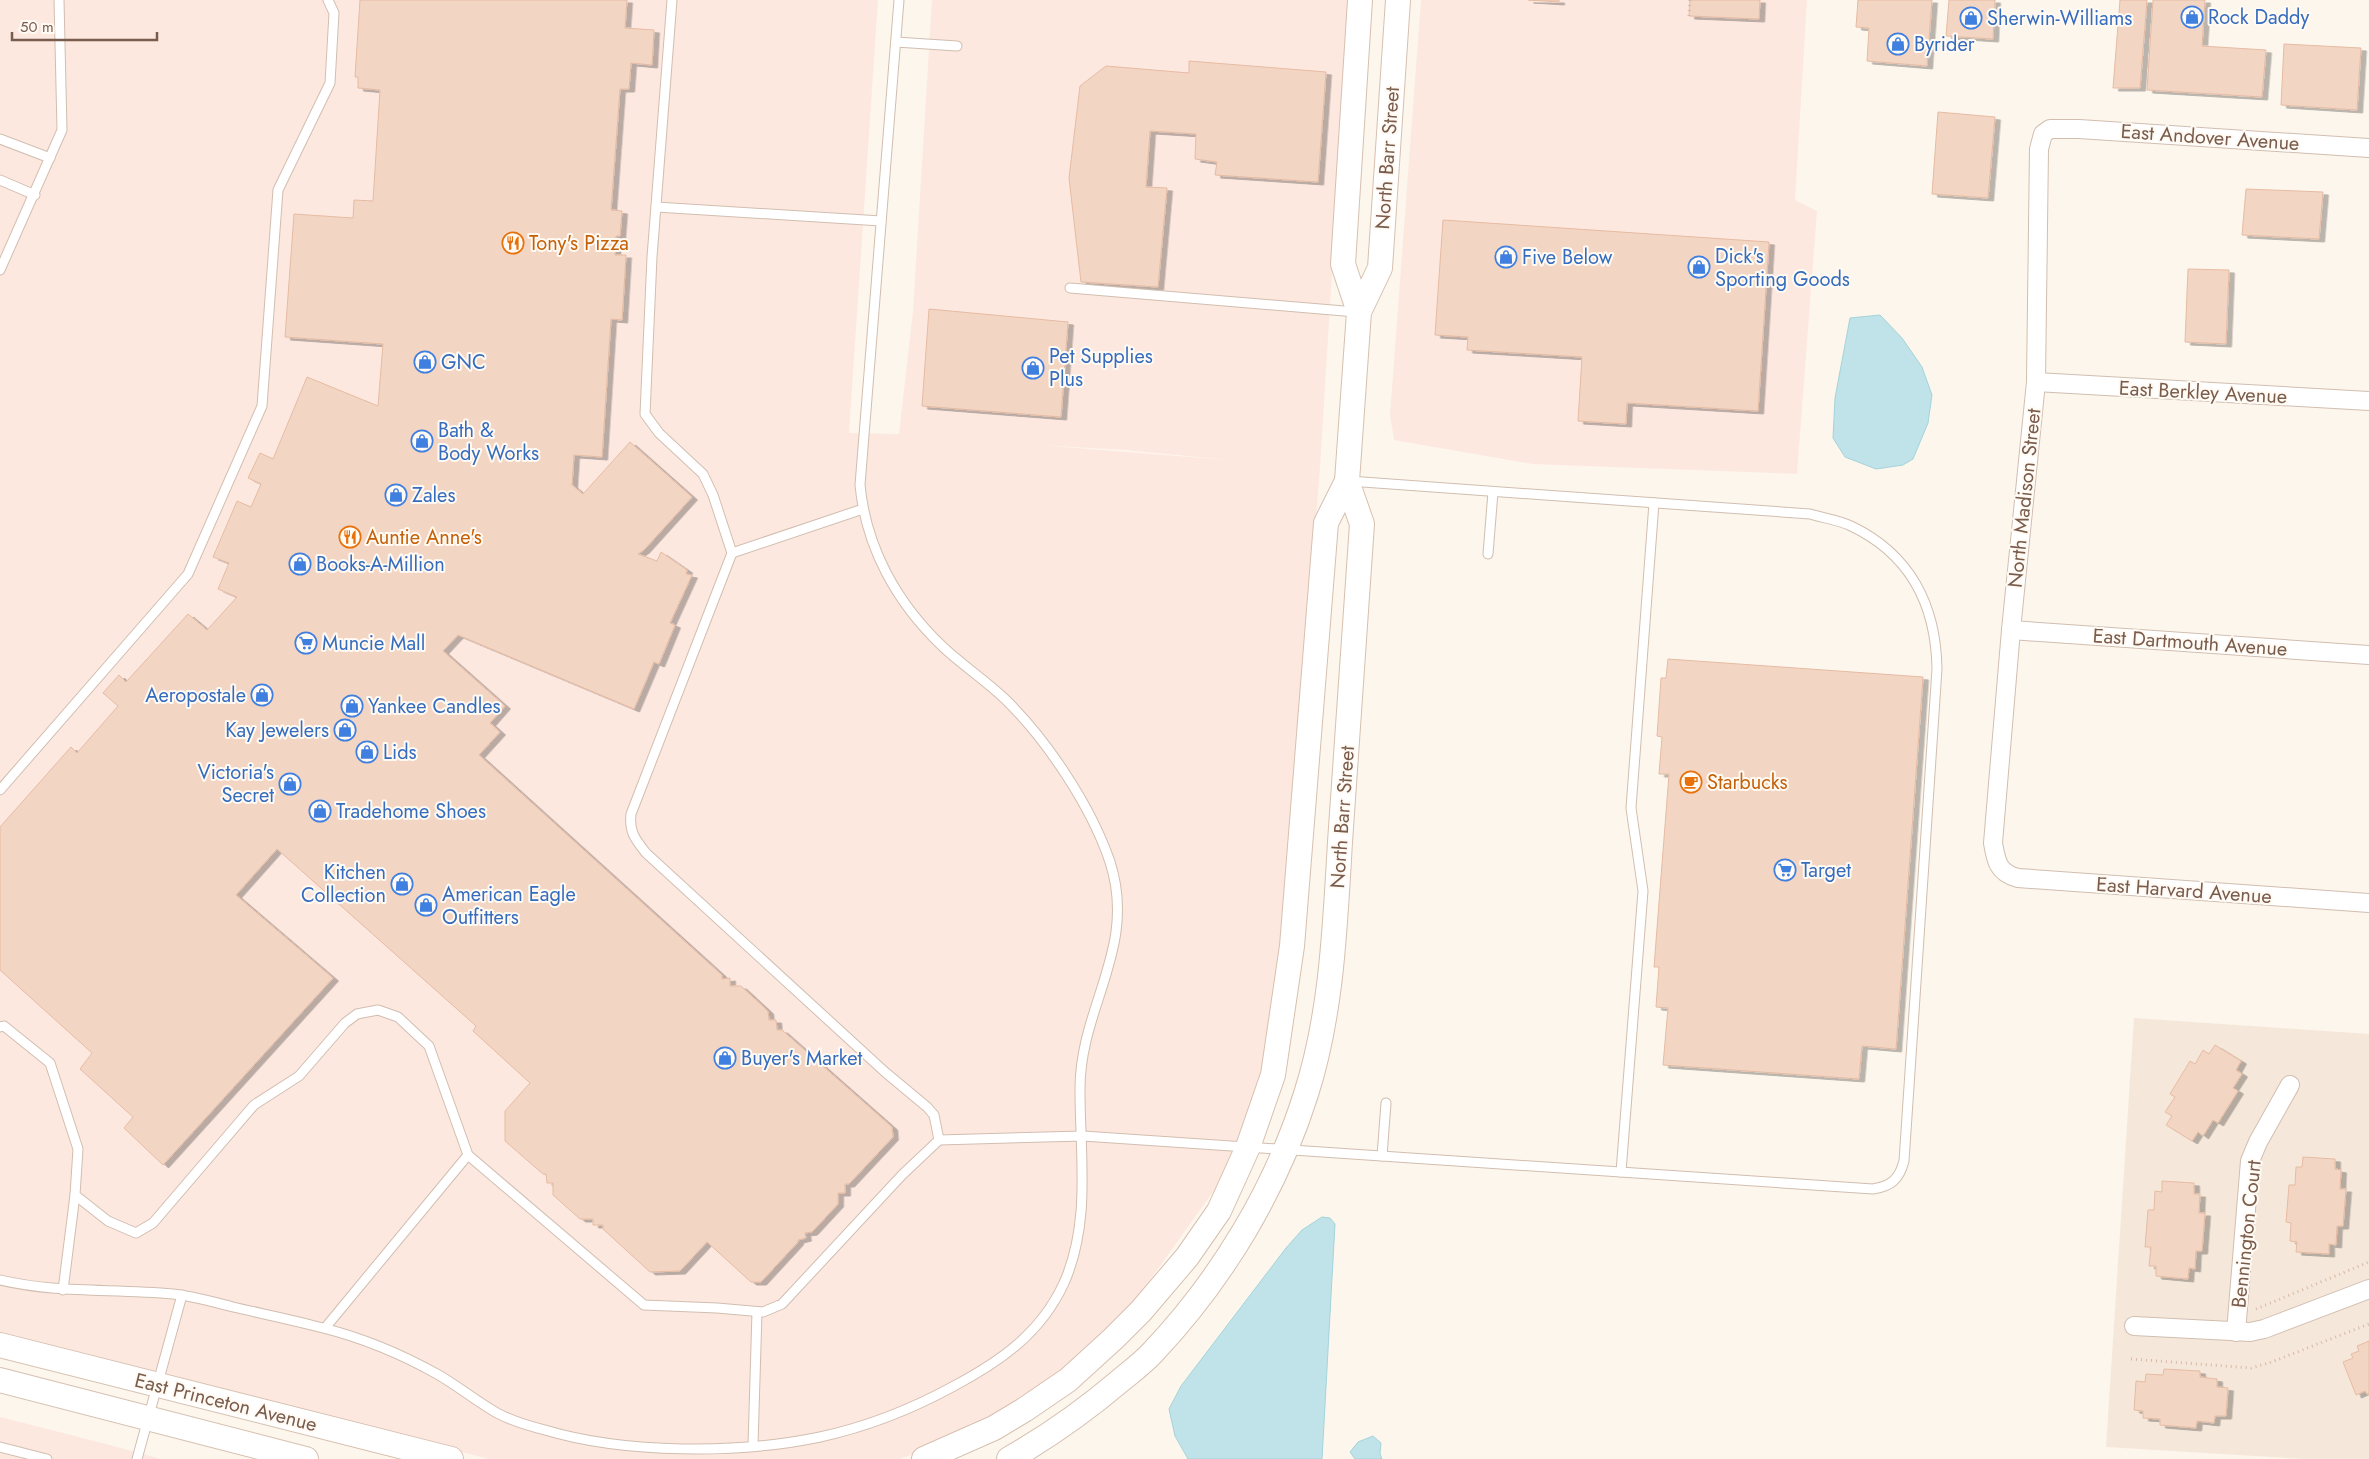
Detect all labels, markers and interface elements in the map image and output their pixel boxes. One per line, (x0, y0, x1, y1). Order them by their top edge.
place label: Rock Daddy (2208, 3, 2310, 32)
place label: Sherwin-Williams (1987, 4, 2132, 33)
shop icon: Rock Daddy (2180, 5, 2204, 29)
shop icon: Sherwin-Williams (1959, 6, 1983, 30)
scale bar (12, 10, 158, 42)
text: 50 m (20, 16, 54, 38)
place label: Byrider (1914, 30, 1975, 59)
shop icon: Byrider (1886, 32, 1910, 56)
street label: North Barr Street (1368, 86, 1407, 230)
street label: East Andover Avenue (2120, 117, 2300, 158)
place label: Tony's Pizza (529, 229, 629, 258)
restaurant icon: Tony's Pizza (501, 231, 525, 255)
place label: Dick's Sporting Goods (1715, 242, 1850, 294)
place label: Five Below (1522, 243, 1613, 272)
shop icon: Five Below (1494, 245, 1518, 269)
shop icon: Dick's Sporting Goods (1687, 255, 1711, 279)
place label: Pet Supplies Plus (1049, 342, 1153, 394)
place label: GNC (441, 348, 486, 377)
shop icon: GNC (413, 350, 437, 374)
shop icon: Pet Supplies Plus (1021, 356, 1045, 380)
street label: East Berkley Avenue (2118, 374, 2288, 411)
street label: North Madison Street (2001, 407, 2048, 589)
place label: Bath & Body Works (438, 416, 539, 468)
shop icon: Bath & Body Works (410, 429, 434, 453)
place label: Zales (412, 481, 455, 510)
shop icon: Zales (384, 483, 408, 507)
place label: Auntie Anne's (366, 523, 482, 552)
restaurant icon: Auntie Anne's (338, 525, 362, 549)
place label: Books-A-Million (316, 550, 445, 579)
shop icon: Books-A-Million (288, 552, 312, 576)
street label: East Dartmouth Avenue (2092, 621, 2288, 664)
place label: Muncie Mall (322, 629, 425, 658)
supermarket icon: Muncie Mall (294, 631, 318, 655)
place label: Aeropostale (145, 681, 246, 710)
shop icon: Aeropostale (250, 683, 274, 707)
place label: Yankee Candles (368, 692, 501, 721)
shop icon: Yankee Candles (340, 694, 364, 718)
place label: Kay Jewelers (225, 716, 329, 745)
shop icon: Kay Jewelers (333, 718, 357, 742)
place label: Lids (383, 738, 417, 767)
shop icon: Lids (355, 740, 379, 764)
street label: North Barr Street (1323, 745, 1362, 889)
place label: Victoria's Secret (197, 758, 274, 810)
place label: Starbucks (1707, 768, 1788, 797)
cafe icon: Starbucks (1679, 770, 1703, 794)
shop icon: Victoria's Secret (278, 772, 302, 796)
place label: Tradehome Shoes (336, 797, 486, 826)
shop icon: Tradehome Shoes (308, 799, 332, 823)
place label: Target (1801, 856, 1851, 885)
place label: Kitchen Collection (301, 858, 386, 910)
supermarket icon: Target (1773, 858, 1797, 882)
street label: East Harvard Avenue (2095, 870, 2273, 911)
shop icon: Kitchen Collection (390, 872, 414, 896)
place label: American Eagle Outfitters (442, 880, 576, 932)
shop icon: American Eagle Outfitters (414, 893, 438, 917)
place label: Buyer's Market (741, 1044, 863, 1073)
shop icon: Buyer's Market (713, 1046, 737, 1070)
street label: Bennington Court (2224, 1158, 2269, 1309)
street label: East Princeton Avenue (132, 1366, 320, 1439)

